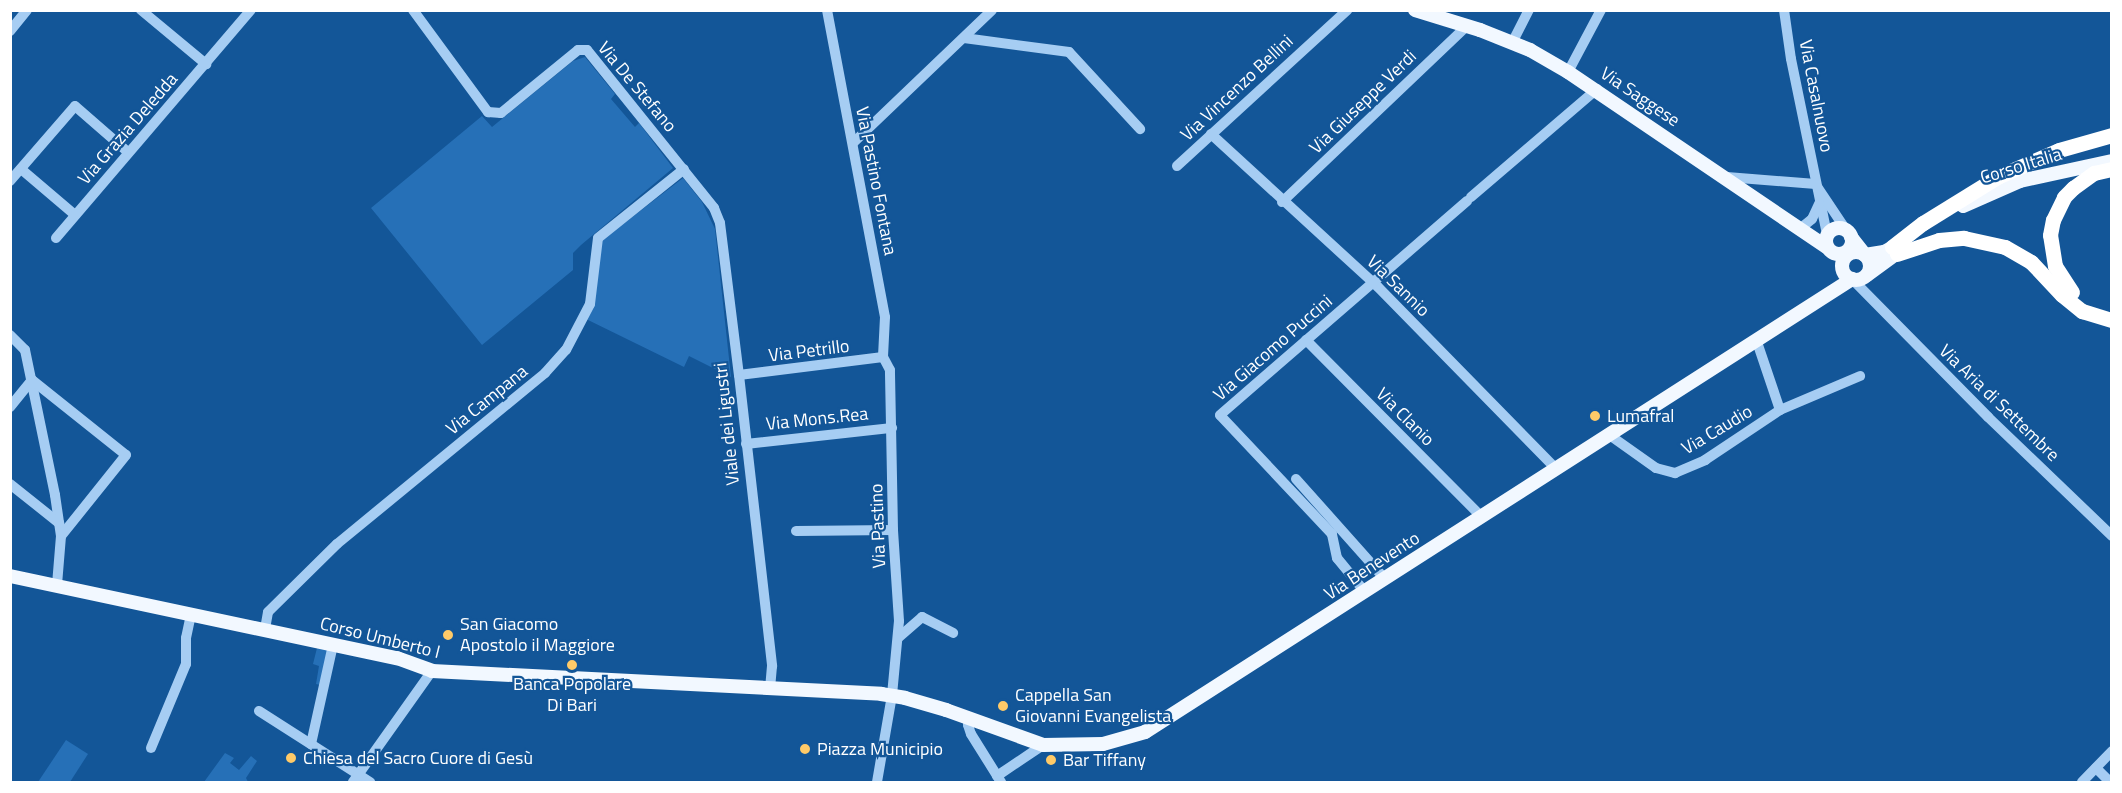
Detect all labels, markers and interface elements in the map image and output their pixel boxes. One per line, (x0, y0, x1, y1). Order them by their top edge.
street label: Via Vincenzo Bellini (1176, 30, 1298, 146)
street label: Via De Stefano (593, 37, 681, 137)
street label: Via Casalnuovo (1794, 38, 1838, 154)
street label: Via Giuseppe Verdi (1305, 46, 1421, 158)
street label: Via Saggese (1596, 63, 1684, 131)
street label: Via Grazia Deledda (74, 69, 182, 189)
street label: Via Pastino Fontana (851, 105, 901, 257)
street label: Corso Italia (1978, 143, 2064, 189)
street label: Via Sannio (1362, 251, 1434, 321)
street label: Via Giacomo Puccini (1209, 290, 1337, 406)
street label: Via Petrillo (767, 335, 851, 367)
street label: Via Aria di Settembre (1934, 340, 2064, 466)
street label: Via Campana (442, 361, 532, 439)
street label: Viale dei Ligustri (710, 362, 744, 486)
street label: Via Clanio (1371, 383, 1439, 451)
street label: Via Caudio (1678, 400, 1756, 460)
street label: Via Mons.Rea (765, 403, 869, 435)
place label: Lumafral (1607, 405, 1675, 427)
marker: Lumafral (1588, 409, 1602, 423)
street label: Via Pastino (866, 483, 890, 569)
street label: Via Benevento (1320, 527, 1424, 605)
street label: Corso Umberto I (318, 613, 442, 663)
place label: San Giacomo Apostolo il Maggiore (460, 614, 615, 656)
marker: San Giacomo Apostolo il Maggiore (441, 628, 455, 642)
marker: Banca Popolare Di Bari (565, 658, 579, 672)
place label: Banca Popolare Di Bari (513, 674, 631, 716)
place label: Cappella San Giovanni Evangelista (1015, 685, 1171, 728)
marker: Cappella San Giovanni Evangelista (996, 699, 1010, 713)
place label: Piazza Municipio (817, 738, 943, 760)
marker: Piazza Municipio (798, 742, 812, 756)
place label: Chiesa del Sacro Cuore di Gesù (303, 747, 533, 769)
place label: Bar Tiffany (1063, 749, 1146, 771)
marker: Chiesa del Sacro Cuore di Gesù (284, 751, 298, 765)
marker: Bar Tiffany (1044, 753, 1058, 767)

